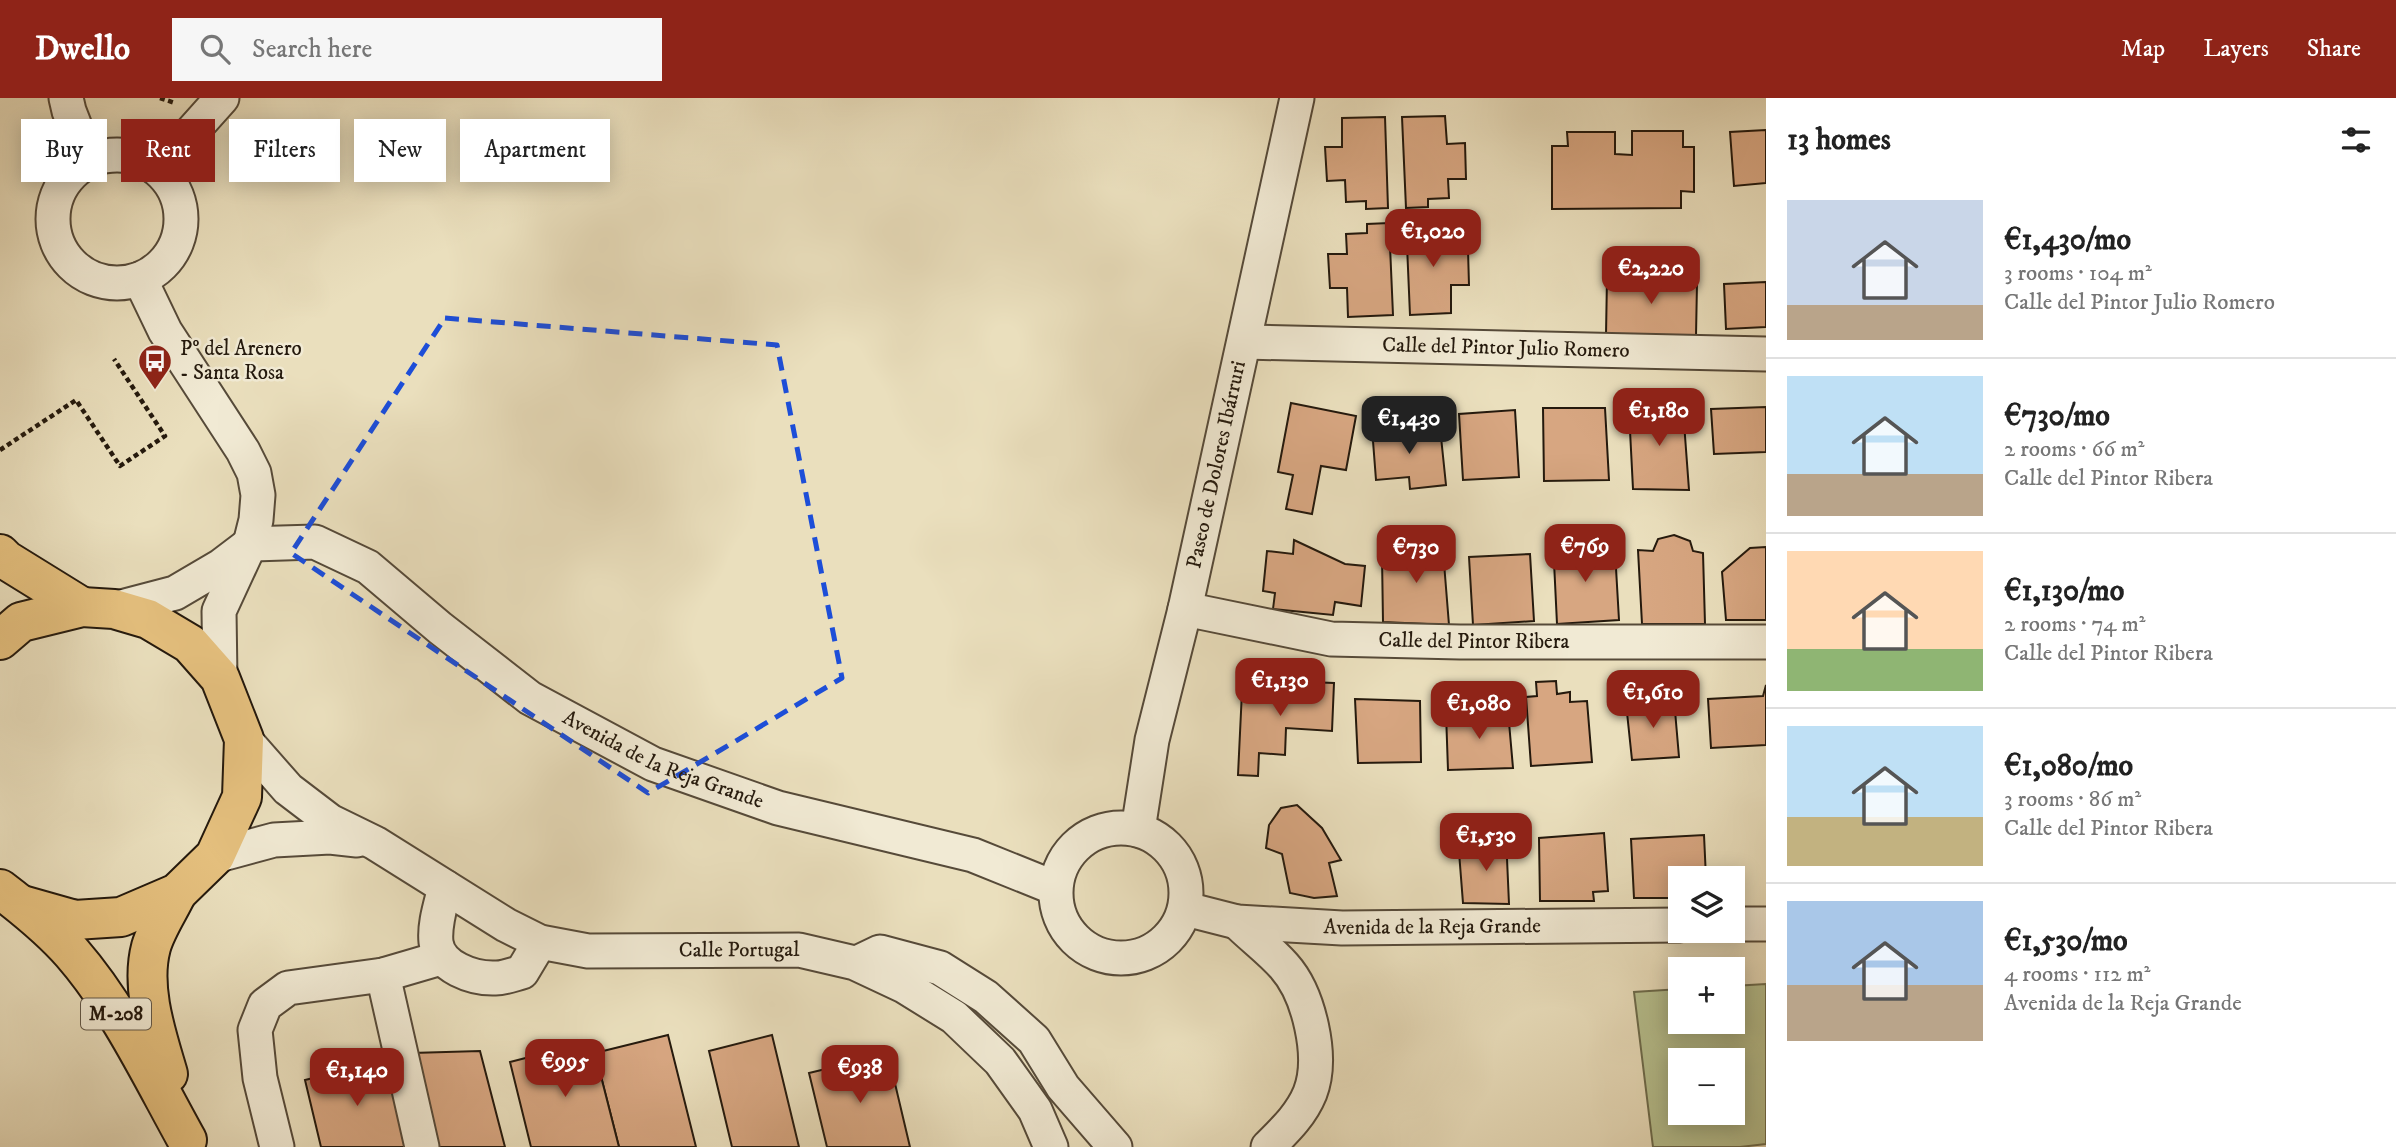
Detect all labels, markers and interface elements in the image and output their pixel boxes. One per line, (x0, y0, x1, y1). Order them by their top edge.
search box (172, 18, 662, 81)
text: Dwello (35, 29, 130, 70)
icon: search (196, 30, 234, 68)
text: Search here (252, 33, 372, 66)
text: Map (2121, 34, 2165, 64)
text: Layers (2203, 34, 2269, 64)
text: Share (2307, 34, 2361, 64)
chip: Buy (21, 119, 107, 182)
chip: Rent (121, 119, 215, 182)
chip: Filters (229, 119, 340, 182)
chip: New (354, 119, 446, 182)
chip: Apartment (460, 119, 610, 182)
icon: filters (2337, 121, 2375, 159)
text: 13 homes (1787, 122, 1891, 159)
pin: €1,020 (1376, 209, 1490, 269)
text: €1,020 (1401, 217, 1465, 246)
text: €1,430/mo (2004, 222, 2131, 259)
icon: home (1843, 228, 1927, 312)
pin: €2,220 (1594, 246, 1708, 306)
text: €2,220 (1618, 254, 1684, 283)
text: 3 rooms · 104 m² (2004, 259, 2152, 288)
text: Calle del Pintor Julio Romero (2004, 288, 2275, 317)
street label: Calle del Pintor Julio Romero (1382, 332, 1630, 364)
place label: Pº del Arenero - Santa Rosa (180, 336, 302, 386)
bus stop icon: Pº del Arenero - Santa Rosa (136, 342, 174, 391)
street label: Paseo de Dolores Ibárruri (1181, 358, 1252, 571)
pin: €1,180 (1602, 388, 1716, 448)
pin: €1,430 (1352, 396, 1466, 456)
text: €1,180 (1629, 396, 1689, 425)
text: €730/mo (2004, 398, 2110, 435)
text: €1,430 (1378, 404, 1440, 433)
icon: home (1843, 404, 1927, 488)
text: 2 rooms · 66 m² (2004, 435, 2144, 464)
text: Calle del Pintor Ribera (2004, 464, 2213, 493)
pin: €769 (1544, 524, 1626, 584)
pin: €730 (1375, 526, 1457, 585)
text: €769 (1561, 532, 1609, 561)
text: €730 (1393, 533, 1439, 562)
text: €1,130/mo (2004, 573, 2124, 610)
icon: home (1843, 579, 1927, 663)
text: 2 rooms · 74 m² (2004, 610, 2145, 639)
street label: Calle del Pintor Ribera (1378, 627, 1570, 655)
text: Calle del Pintor Ribera (2004, 639, 2213, 668)
pin: €1,130 (1223, 658, 1337, 718)
text: €1,130 (1251, 666, 1309, 695)
pin: €1,610 (1596, 670, 1710, 730)
text: €1,610 (1623, 678, 1683, 707)
pin: €1,080 (1422, 682, 1536, 741)
text: €1,080 (1447, 689, 1511, 718)
street label: Avenida de la Reja Grande (558, 705, 767, 815)
text: €1,080/mo (2004, 748, 2133, 785)
icon: home (1843, 754, 1927, 838)
text: 3 rooms · 86 m² (2004, 785, 2141, 814)
pin: €1,530 (1429, 814, 1543, 873)
text: Calle del Pintor Ribera (2004, 814, 2213, 843)
text: €1,530 (1456, 821, 1516, 850)
map controls (1668, 866, 1745, 1125)
button: layers (1668, 866, 1745, 943)
street label: Avenida de la Reja Grande (1323, 913, 1541, 941)
text: €1,530/mo (2004, 923, 2128, 960)
icon: home (1843, 929, 1927, 1013)
street label: Calle Portugal (679, 937, 800, 964)
button: + (1668, 957, 1745, 1034)
text: 4 rooms · 112 m² (2004, 960, 2151, 989)
text: Avenida de la Reja Grande (2004, 989, 2242, 1018)
road number: M-208 (81, 998, 151, 1030)
pin: €995 (524, 1040, 606, 1099)
pin: €938 (819, 1046, 901, 1105)
text: €995 (541, 1047, 589, 1076)
pin: €1,140 (300, 1048, 414, 1108)
button: − (1668, 1048, 1745, 1125)
text: €938 (837, 1053, 883, 1082)
text: €1,140 (326, 1056, 388, 1085)

